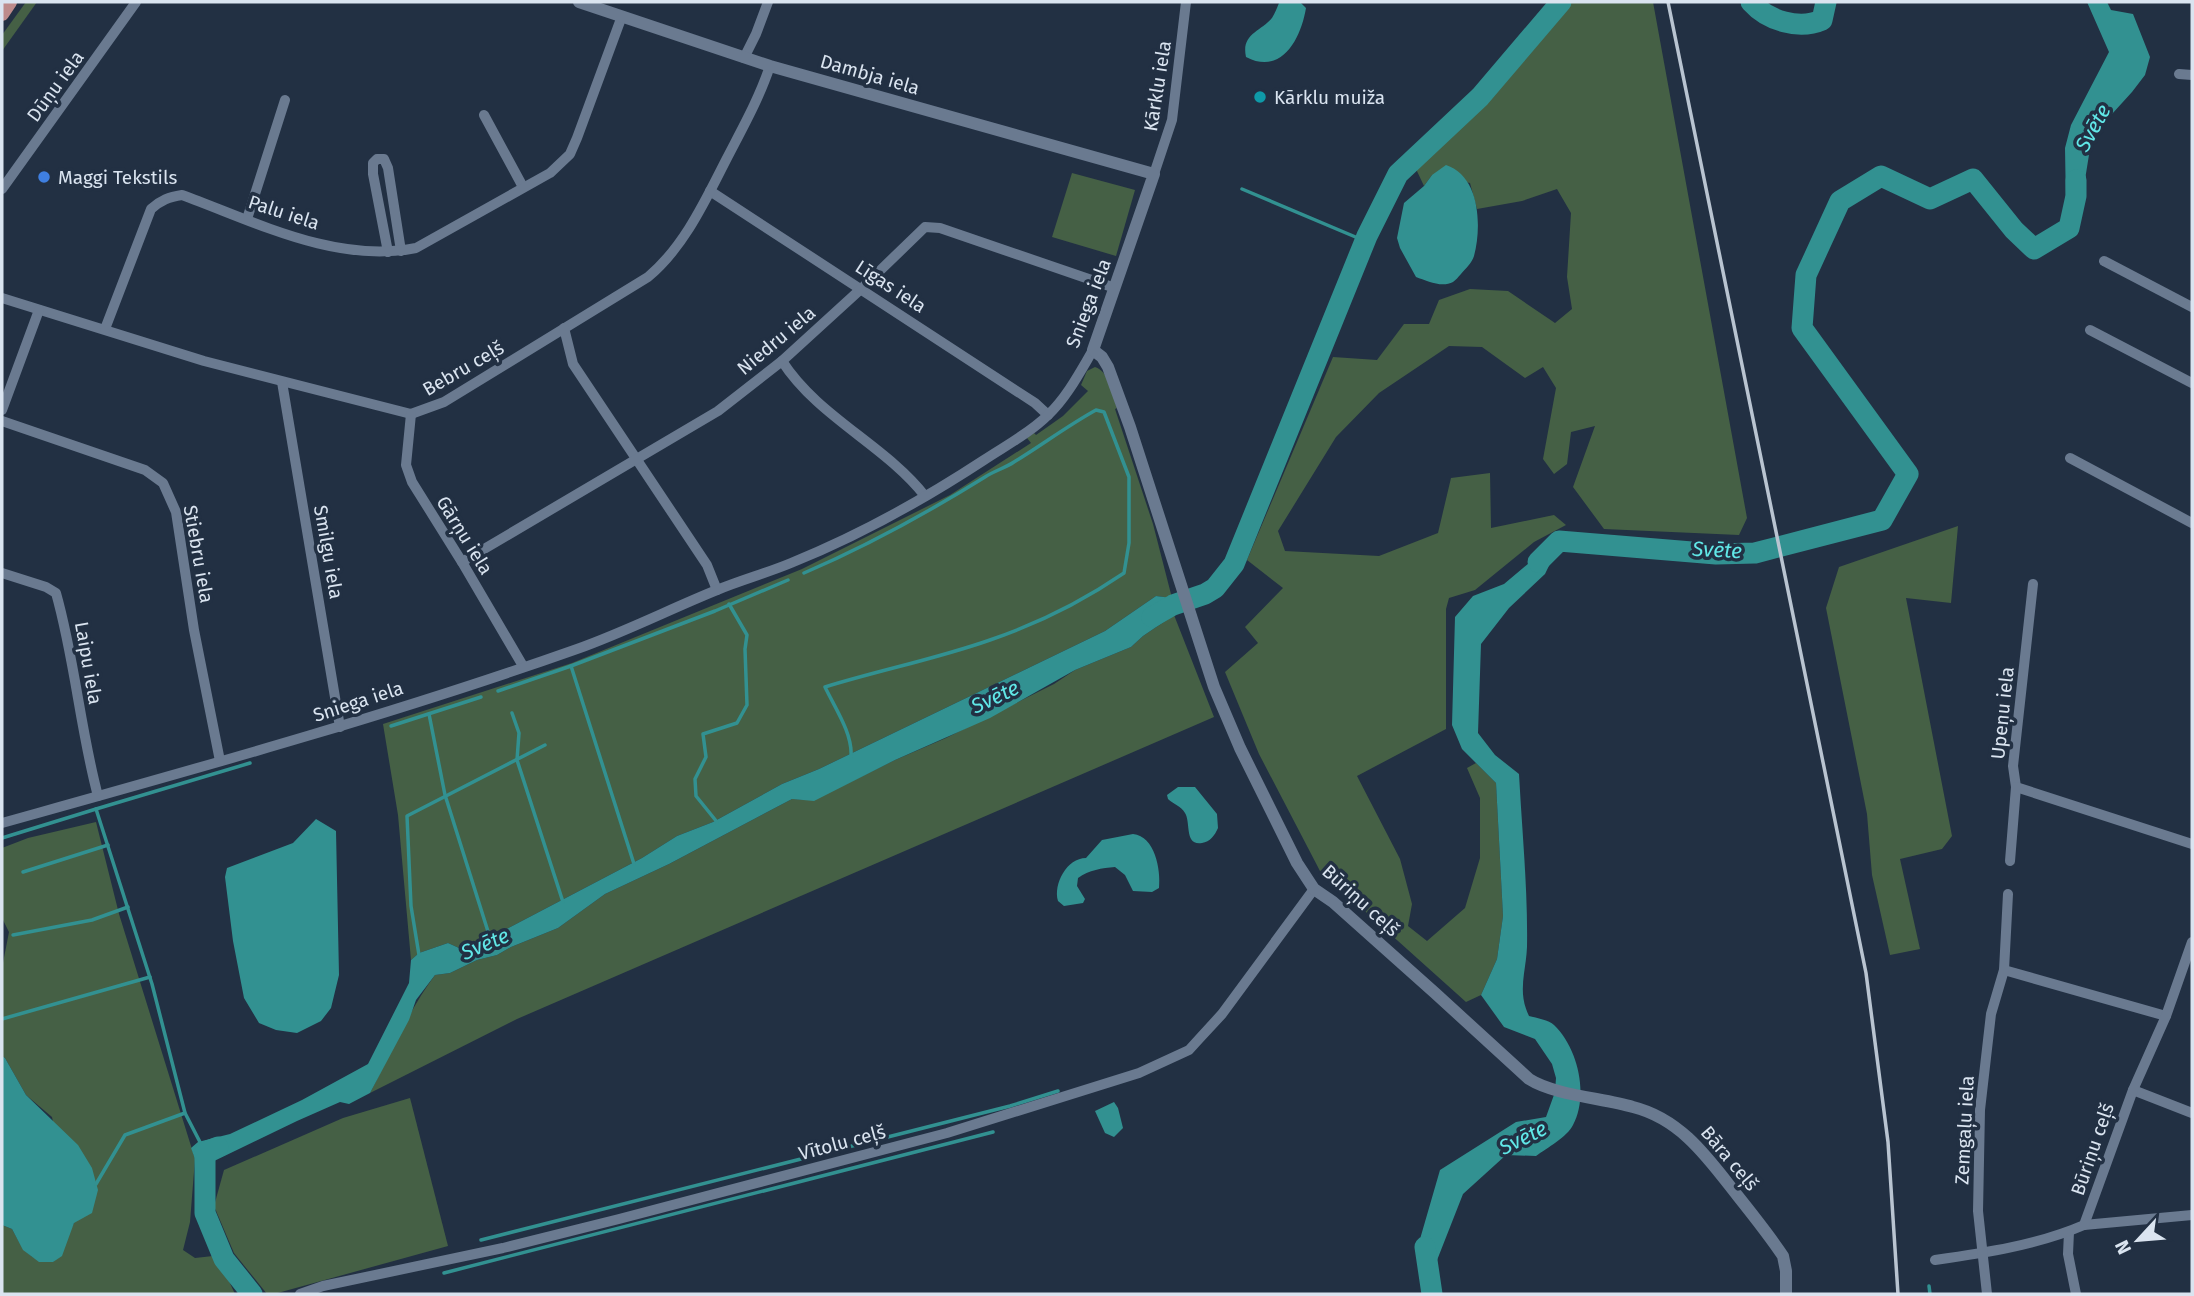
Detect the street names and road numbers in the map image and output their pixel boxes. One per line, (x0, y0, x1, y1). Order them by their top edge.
street label: Kārklu iela (1139, 39, 1176, 133)
street label: Dūņu iela (22, 46, 90, 127)
street label: Dambja iela (818, 49, 922, 100)
street label: Palu iela (245, 190, 322, 235)
street label: Līgas iela (851, 255, 930, 318)
street label: Sniega iela (1061, 255, 1116, 351)
street label: Niedru iela (733, 301, 820, 380)
street label: Bebru ceļš (418, 336, 509, 402)
street label: Gārņu iela (431, 492, 498, 579)
street label: Stiebru iela (179, 503, 218, 605)
street label: Smilgu iela (309, 503, 348, 601)
street label: Laipu iela (70, 620, 107, 706)
street label: Upeņu iela (1986, 666, 2020, 761)
street label: Sniega iela (310, 676, 406, 727)
street label: Būriņu ceļš (1317, 860, 1404, 942)
street label: Zemgaļu iela (1950, 1075, 1980, 1185)
street label: Būriņu ceļš (2066, 1100, 2120, 1199)
street label: Vītolu ceļš (796, 1120, 888, 1166)
street label: Bāra ceļš (1695, 1121, 1763, 1196)

